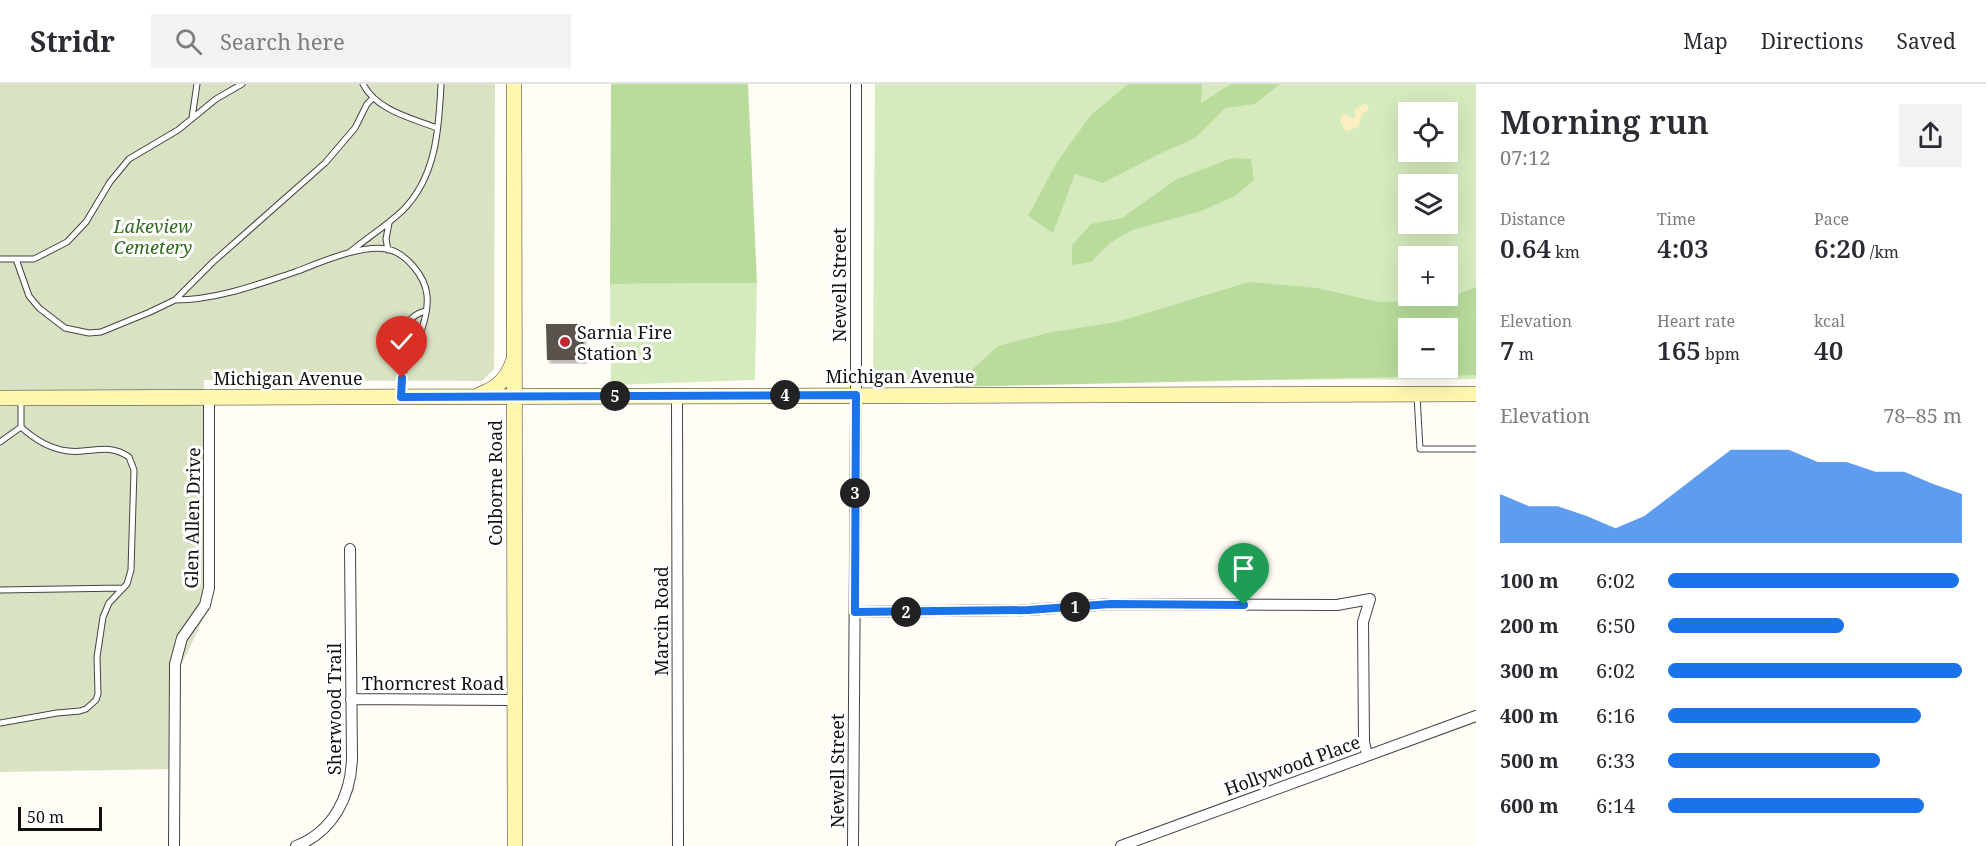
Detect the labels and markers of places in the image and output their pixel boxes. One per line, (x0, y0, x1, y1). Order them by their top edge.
pin (376, 316, 427, 378)
place label: Sarnia Fire Station 3 (577, 320, 672, 365)
marker: Sarnia Fire Station 3 (558, 335, 572, 349)
pin: 4 (770, 380, 800, 410)
pin: 5 (600, 381, 630, 411)
pin: 3 (840, 478, 870, 508)
pin (1218, 543, 1269, 605)
pin: 1 (1060, 592, 1090, 622)
pin: 2 (891, 597, 921, 627)

